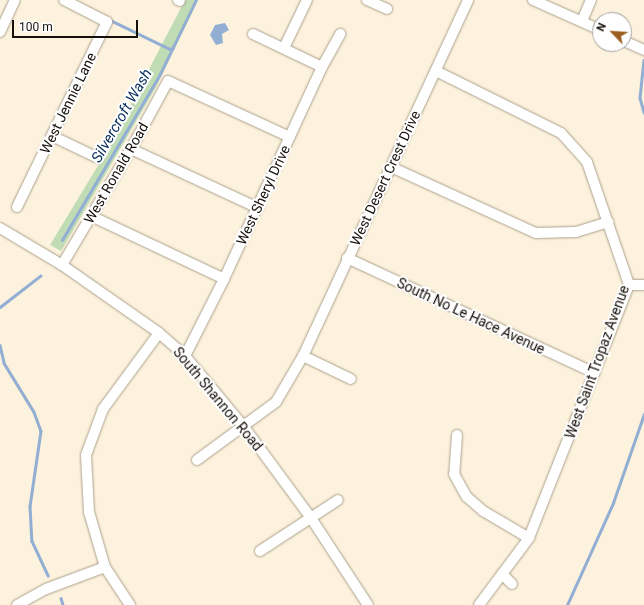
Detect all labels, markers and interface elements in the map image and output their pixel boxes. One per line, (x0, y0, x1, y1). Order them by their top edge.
scale bar (14, 12, 140, 38)
north arrow (592, 12, 632, 52)
text: 100 m (19, 20, 53, 34)
text: N (594, 21, 609, 33)
street label: West Jennie Lane (36, 50, 100, 156)
water label: Silvercroft Wash (88, 66, 156, 166)
street label: West Desert Crest Drive (346, 108, 424, 248)
street label: West Ronald Road (80, 120, 152, 226)
street label: West Sheryl Drive (233, 142, 293, 248)
street label: South No Le Hace Avenue (394, 274, 548, 358)
street label: West Saint Tropaz Avenue (561, 283, 633, 441)
street label: South Shannon Road (170, 344, 266, 454)

